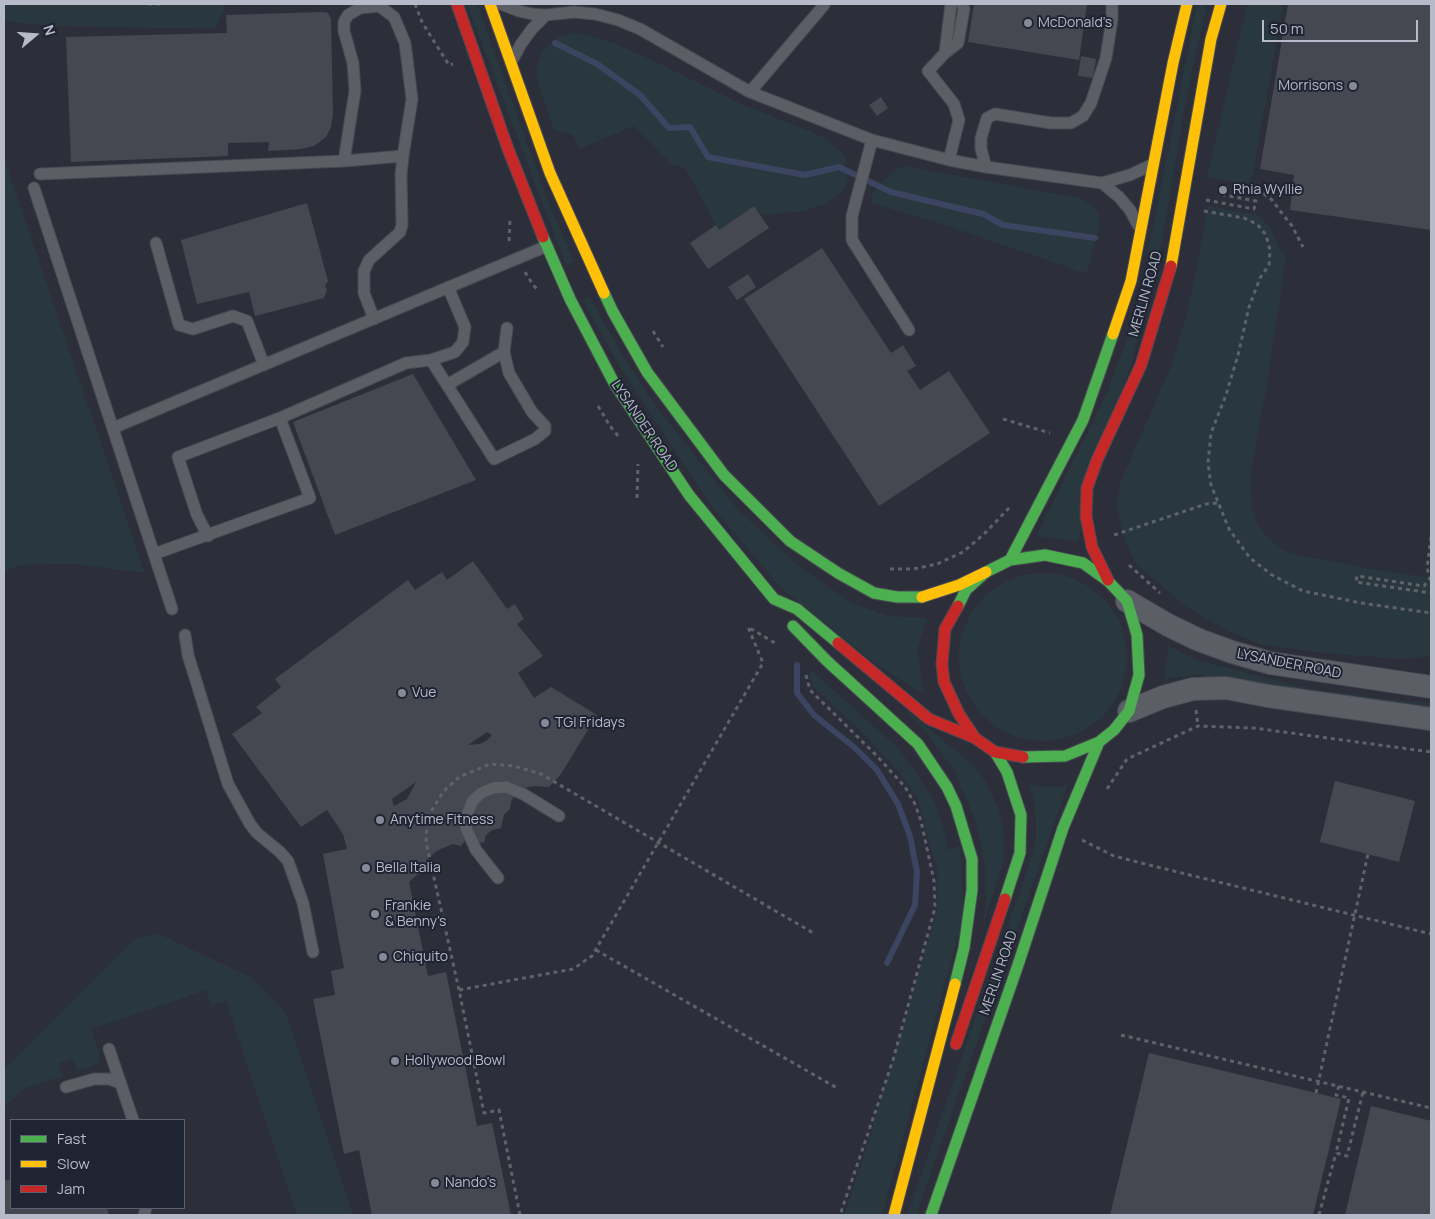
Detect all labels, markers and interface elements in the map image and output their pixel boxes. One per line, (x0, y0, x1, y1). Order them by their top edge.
north arrow (10, 10, 60, 60)
scale bar (1265, 10, 1421, 42)
place label: McDonald's (1038, 15, 1112, 31)
marker: McDonald's (1022, 17, 1034, 29)
text: 50 m (1270, 18, 1304, 39)
text: N (39, 22, 60, 38)
place label: Morrisons (1278, 78, 1343, 94)
marker: Morrisons (1347, 80, 1359, 92)
place label: Rhia Wyllie (1233, 182, 1302, 198)
marker: Rhia Wyllie (1217, 184, 1229, 196)
street label: MERLIN ROAD (1126, 249, 1166, 339)
street label: LYSANDER ROAD (607, 377, 681, 475)
street label: LYSANDER ROAD (1235, 646, 1343, 682)
place label: Vue (412, 685, 437, 701)
marker: Vue (396, 687, 408, 699)
place label: TGI Fridays (555, 715, 625, 731)
marker: TGI Fridays (539, 717, 551, 729)
place label: Anytime Fitness (390, 812, 494, 828)
marker: Anytime Fitness (374, 814, 386, 826)
place label: Bella Italia (376, 860, 441, 876)
marker: Bella Italia (360, 862, 372, 874)
place label: Frankie & Benny's (385, 898, 446, 930)
marker: Frankie & Benny's (369, 908, 381, 920)
street label: MERLIN ROAD (977, 929, 1021, 1017)
place label: Chiquito (393, 949, 448, 965)
marker: Chiquito (377, 951, 389, 963)
place label: Hollywood Bowl (405, 1053, 506, 1069)
marker: Hollywood Bowl (389, 1055, 401, 1067)
legend (10, 1119, 185, 1209)
text: Fast (57, 1128, 86, 1149)
text: Slow (57, 1153, 90, 1174)
place label: Nando's (445, 1175, 496, 1191)
marker: Nando's (429, 1177, 441, 1189)
text: Jam (57, 1178, 85, 1199)

